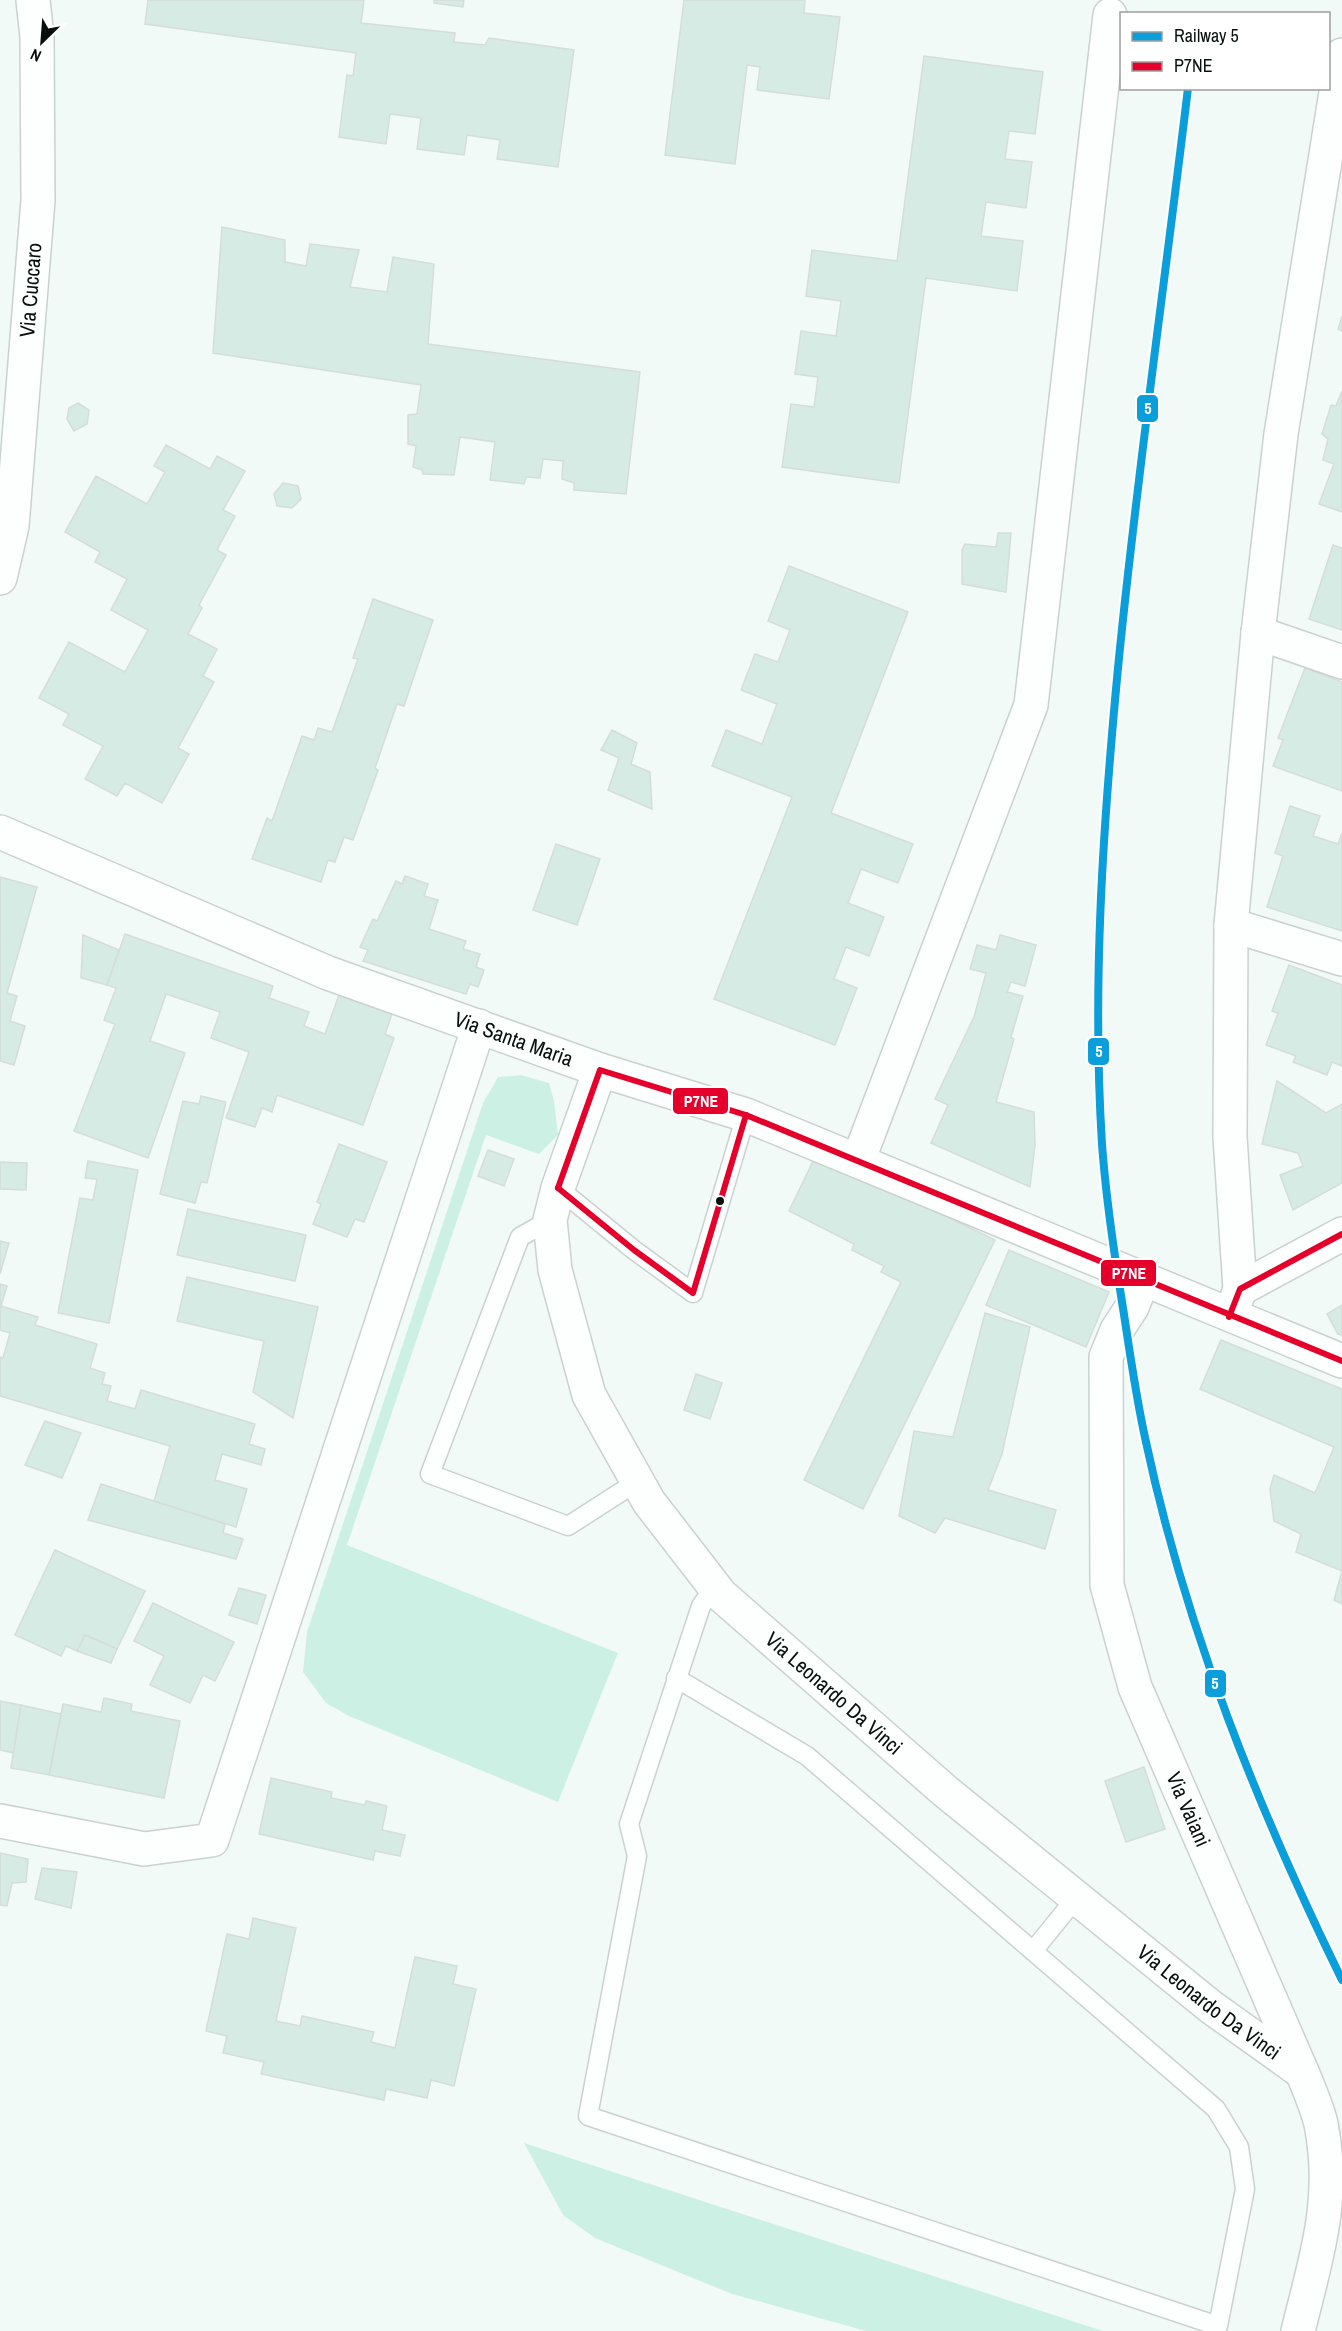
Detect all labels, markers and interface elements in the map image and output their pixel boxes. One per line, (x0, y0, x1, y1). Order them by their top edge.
north arrow (12, 12, 72, 72)
legend (1120, 12, 1330, 90)
text: Railway 5 (1174, 23, 1239, 48)
text: N (27, 44, 45, 68)
text: P7NE (1174, 53, 1213, 78)
street label: Via Cuccaro (12, 242, 49, 338)
line badge: 5 (1136, 394, 1159, 423)
text: 5 (1144, 397, 1152, 419)
street label: Via Santa Maria (450, 1004, 577, 1073)
line badge: 5 (1087, 1037, 1110, 1066)
text: 5 (1095, 1040, 1103, 1062)
line badge: P7NE (672, 1087, 729, 1115)
text: P7NE (684, 1090, 718, 1112)
unlabelled marker (714, 1195, 726, 1207)
line badge: P7NE (1100, 1259, 1157, 1287)
text: P7NE (1112, 1262, 1146, 1284)
street label: Via Leonardo Da Vinci (759, 1625, 909, 1761)
line badge: 5 (1204, 1669, 1227, 1698)
text: 5 (1211, 1672, 1219, 1694)
street label: Via Vaiani (1160, 1767, 1218, 1851)
street label: Via Leonardo Da Vinci (1131, 1938, 1287, 2066)

